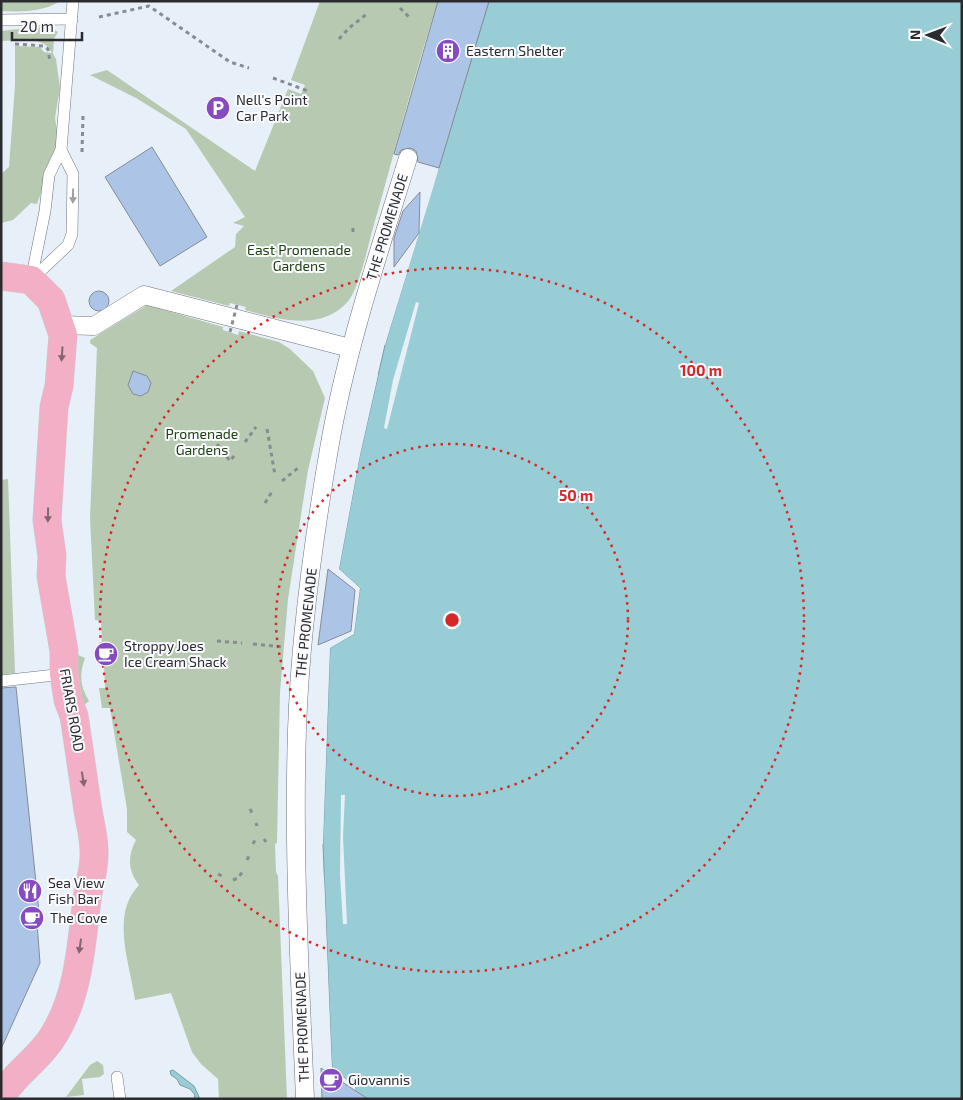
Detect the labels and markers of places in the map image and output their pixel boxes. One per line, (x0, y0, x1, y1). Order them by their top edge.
building icon: Eastern Shelter (435, 38, 461, 64)
place label: Eastern Shelter (466, 42, 565, 59)
place label: Nell's Point Car Park (236, 91, 308, 124)
parking icon: Nell's Point Car Park (205, 95, 231, 121)
centre of rings (443, 611, 461, 629)
place label: Stroppy Joes Ice Cream Shack (124, 637, 227, 670)
cafe icon: Stroppy Joes Ice Cream Shack (93, 641, 119, 667)
place label: Sea View Fish Bar (48, 874, 105, 907)
restaurant icon: Sea View Fish Bar (17, 878, 43, 904)
cafe icon: The Cove (19, 905, 45, 931)
place label: The Cove (50, 909, 108, 926)
cafe icon: Giovannis (318, 1067, 344, 1093)
place label: Giovannis (348, 1071, 410, 1088)

